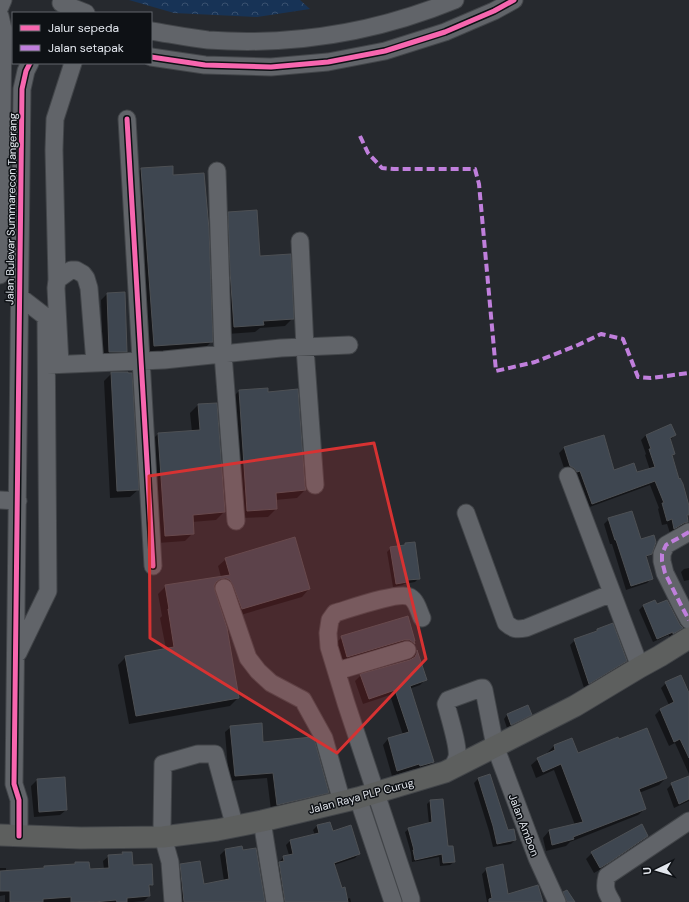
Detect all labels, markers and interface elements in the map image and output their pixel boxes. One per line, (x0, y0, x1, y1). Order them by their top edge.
legend (12, 12, 152, 64)
text: Jalur sepeda (48, 20, 119, 36)
text: Jalan setapak (48, 40, 124, 56)
street label: Jalan Bulevar Summarecon Tangerang (2, 113, 20, 305)
street label: Jalan Raya PLP Curug (307, 775, 415, 817)
street label: Jalan Ambon (506, 792, 542, 858)
north arrow (637, 850, 677, 890)
text: U (640, 867, 654, 875)

